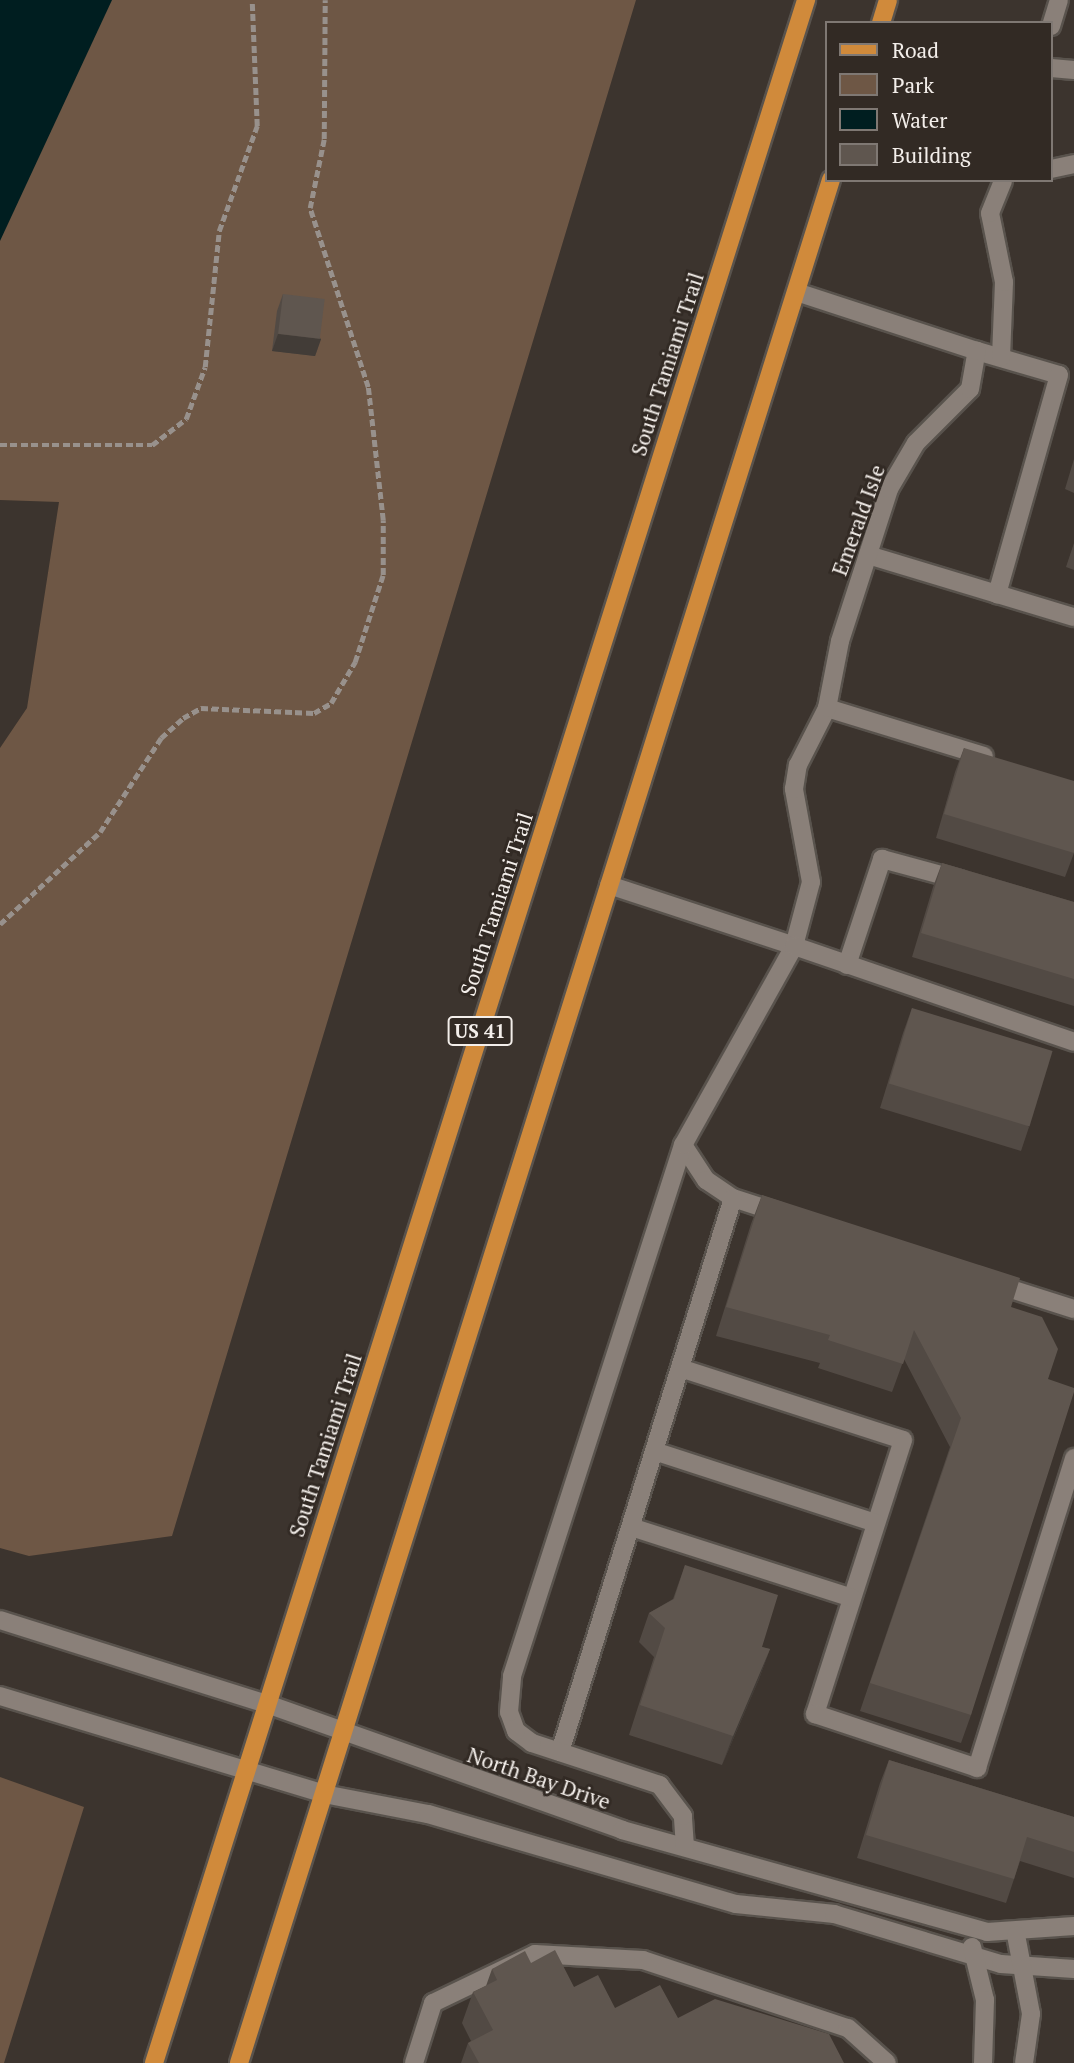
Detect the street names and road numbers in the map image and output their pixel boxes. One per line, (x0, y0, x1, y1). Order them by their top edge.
street label: South Tamiami Trail (625, 269, 709, 459)
street label: Emerald Isle (826, 461, 890, 579)
street label: South Tamiami Trail (454, 809, 538, 999)
road number: US 41 (447, 1015, 513, 1046)
street label: South Tamiami Trail (283, 1350, 367, 1540)
street label: North Bay Drive (464, 1742, 614, 1814)

